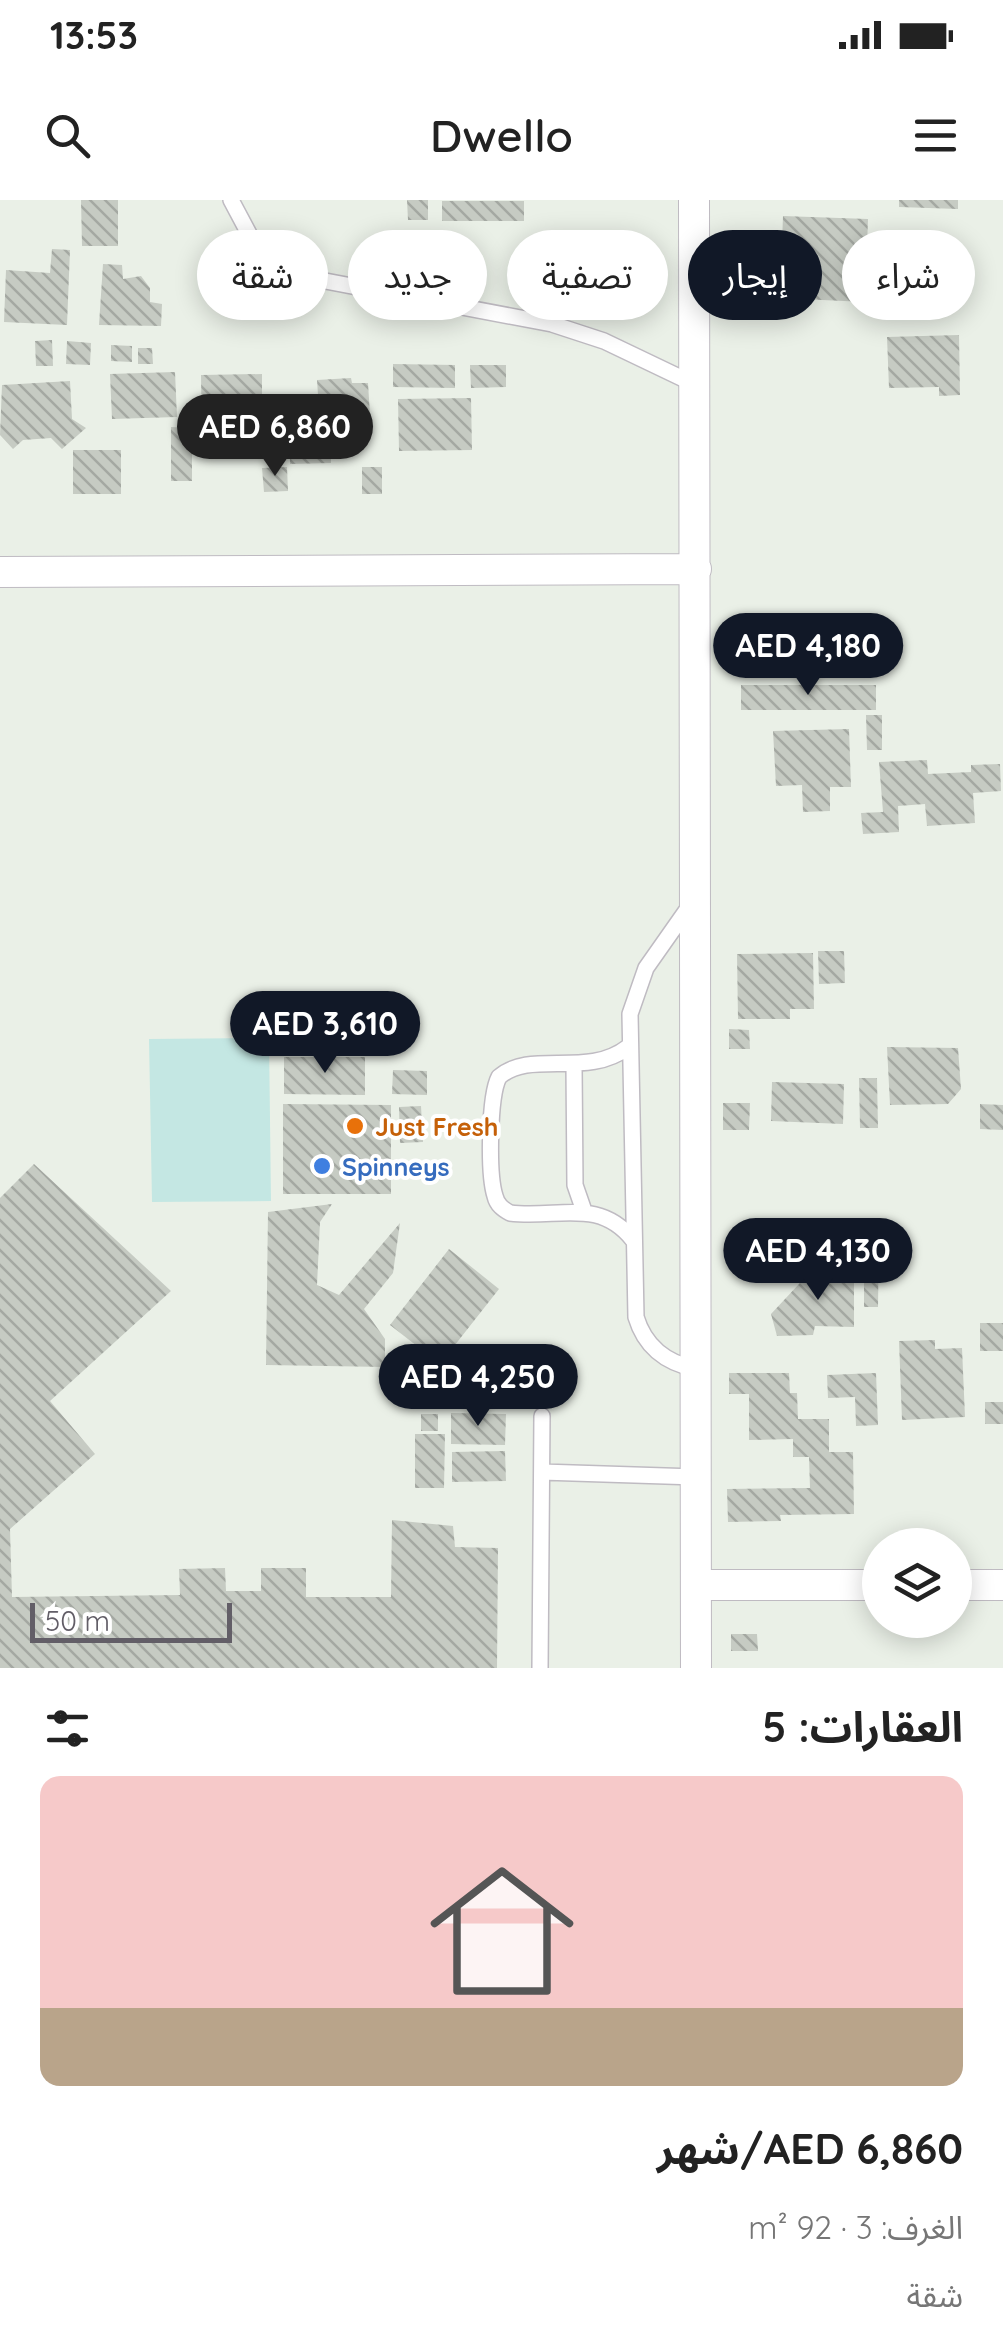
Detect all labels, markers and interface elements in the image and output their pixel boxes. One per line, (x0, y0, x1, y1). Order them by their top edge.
text: 13:53 (50, 11, 138, 59)
text: Dwello (430, 107, 573, 163)
icon: search (40, 108, 95, 163)
icon: menu (908, 108, 963, 163)
chip: شقة (197, 230, 328, 320)
chip: جديد (348, 230, 487, 320)
chip: تصفية (507, 230, 668, 320)
chip: إيجار (688, 230, 822, 320)
chip: شراء (842, 230, 975, 320)
pin: AED 6,860 (161, 394, 389, 479)
text: AED 6,860 (199, 406, 351, 446)
pin: AED 4,180 (694, 613, 922, 698)
text: AED 4,180 (735, 625, 881, 665)
pin: AED 3,610 (211, 991, 439, 1076)
text: AED 3,610 (252, 1003, 398, 1043)
place label: Just Fresh (375, 1111, 498, 1142)
marker: Just Fresh (344, 1115, 366, 1137)
place label: Spinneys (342, 1151, 449, 1182)
marker: Spinneys (311, 1155, 333, 1177)
pin: AED 4,130 (704, 1218, 932, 1303)
text: AED 4,130 (745, 1230, 891, 1270)
pin: AED 4,250 (364, 1344, 592, 1429)
text: AED 4,250 (401, 1356, 555, 1396)
map controls (862, 1528, 972, 1638)
button: layers (862, 1528, 972, 1638)
scale bar (30, 1598, 232, 1642)
text: 50 m (45, 1603, 110, 1638)
text: العقارات: 5 (762, 1700, 963, 1753)
icon: filters (40, 1701, 95, 1756)
icon: home (412, 1841, 592, 2021)
text: AED 6,860/شهر (657, 2122, 963, 2175)
text: الغرف: 3 · 92 m² (748, 2207, 963, 2247)
text: شقة (907, 2275, 963, 2315)

